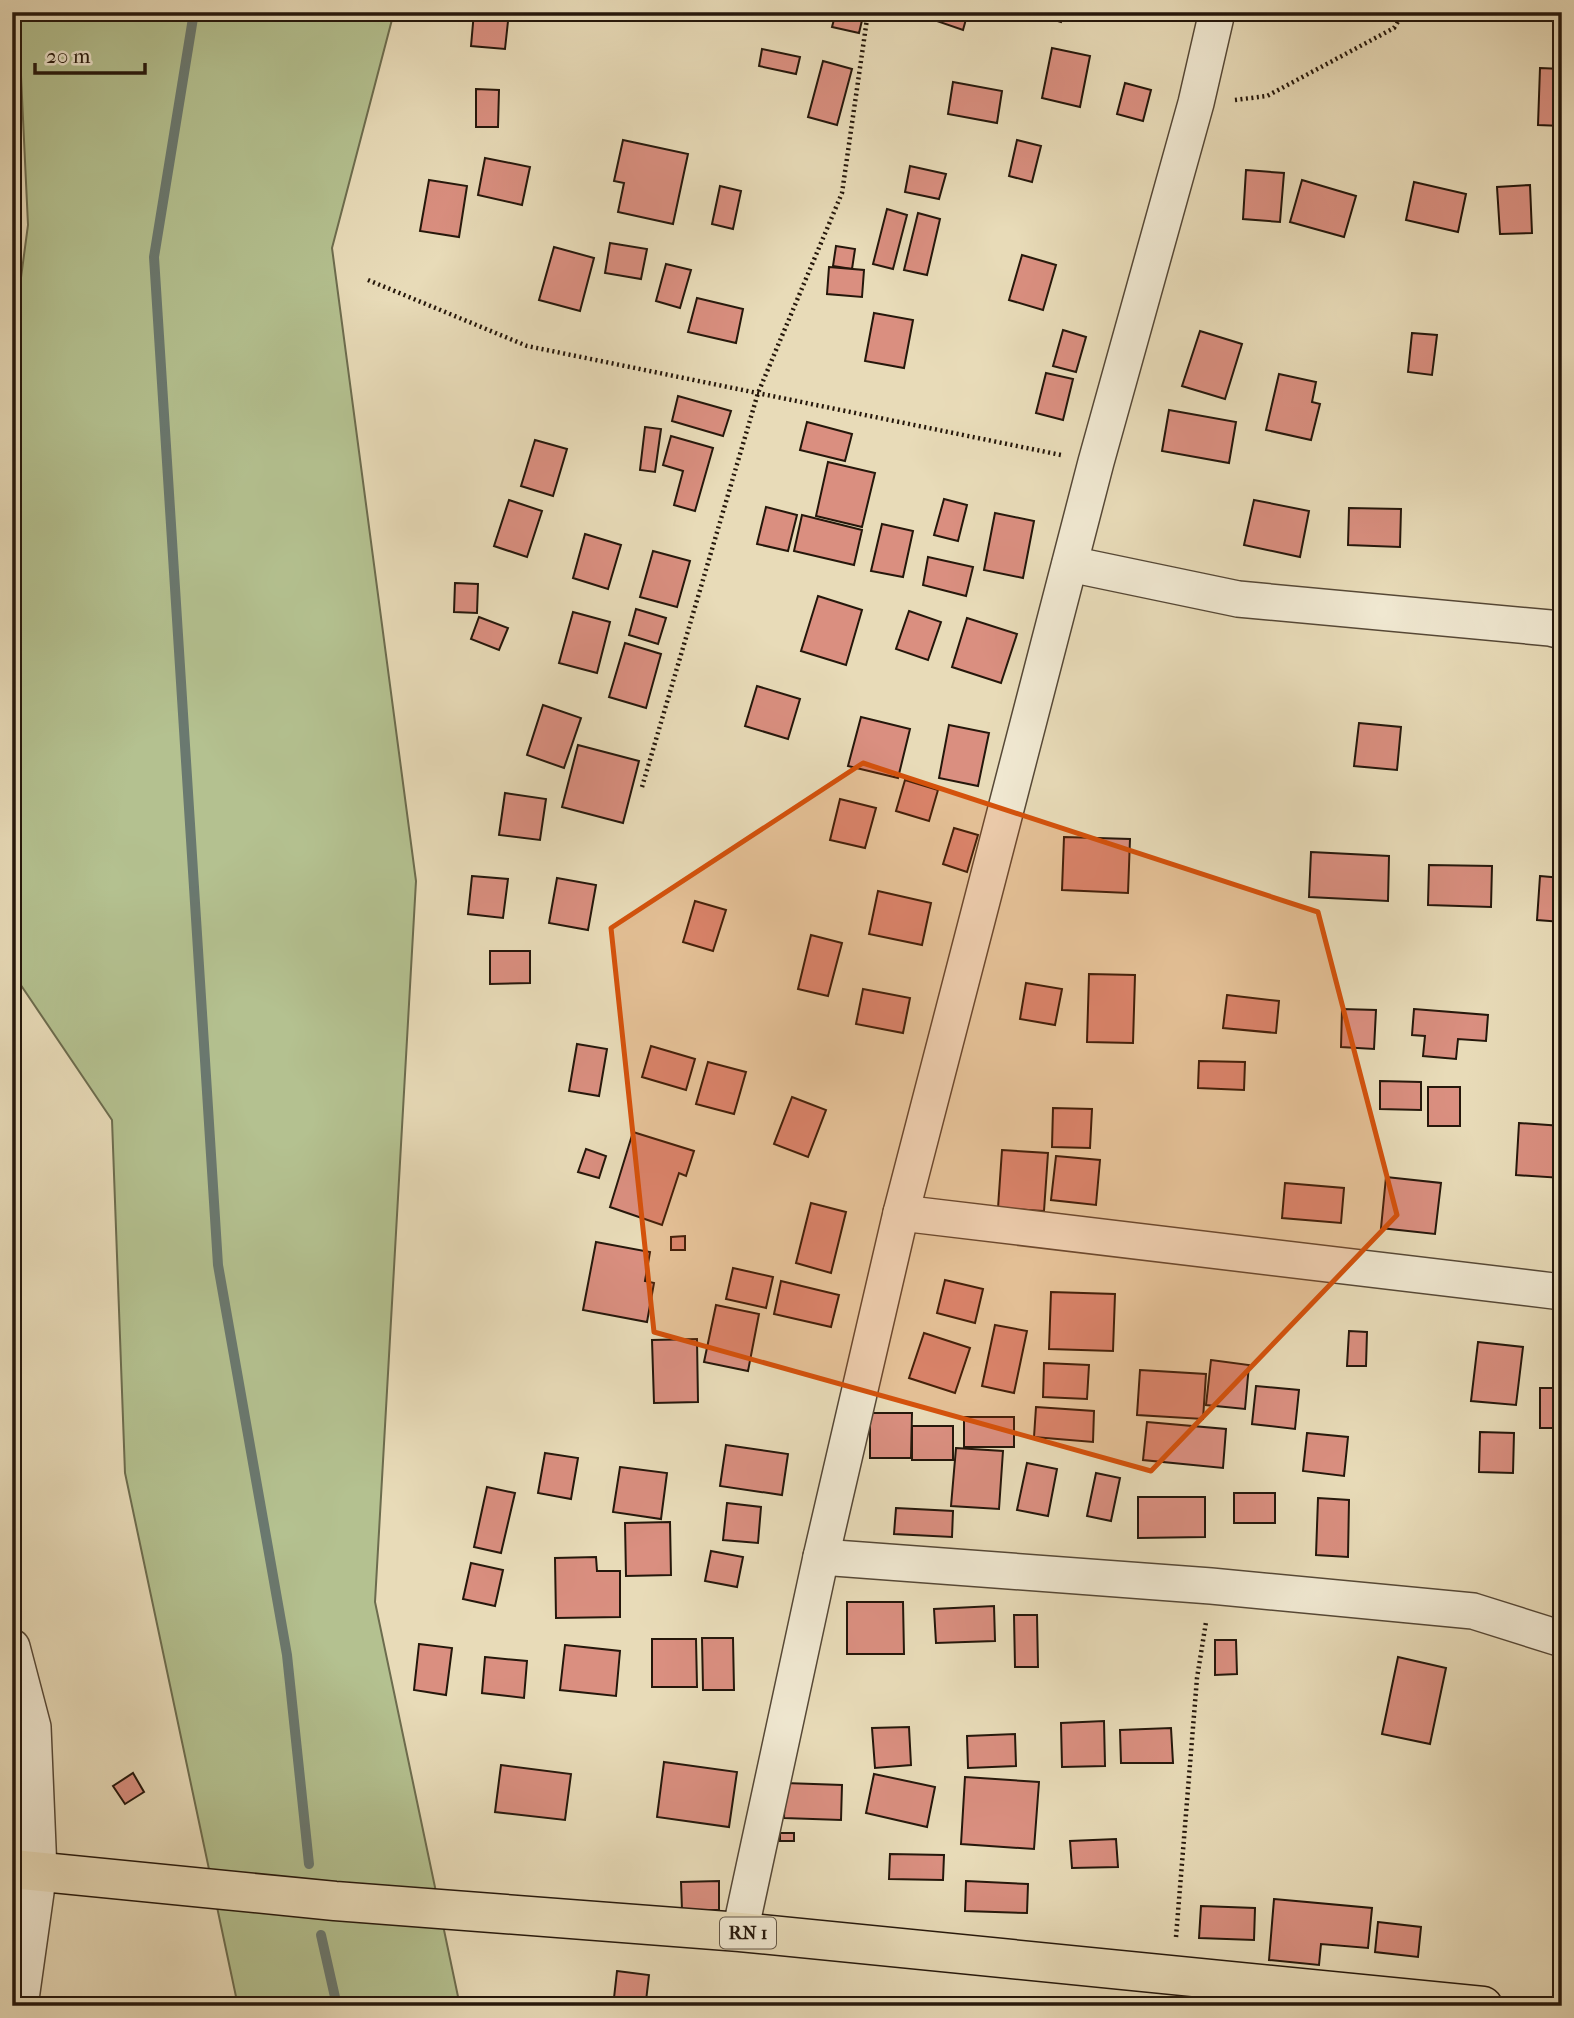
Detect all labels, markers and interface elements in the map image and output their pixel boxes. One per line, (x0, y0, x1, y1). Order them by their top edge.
scale bar (35, 32, 145, 76)
text: 20 m (46, 44, 91, 68)
road number: RN 1 (720, 1918, 776, 1949)

